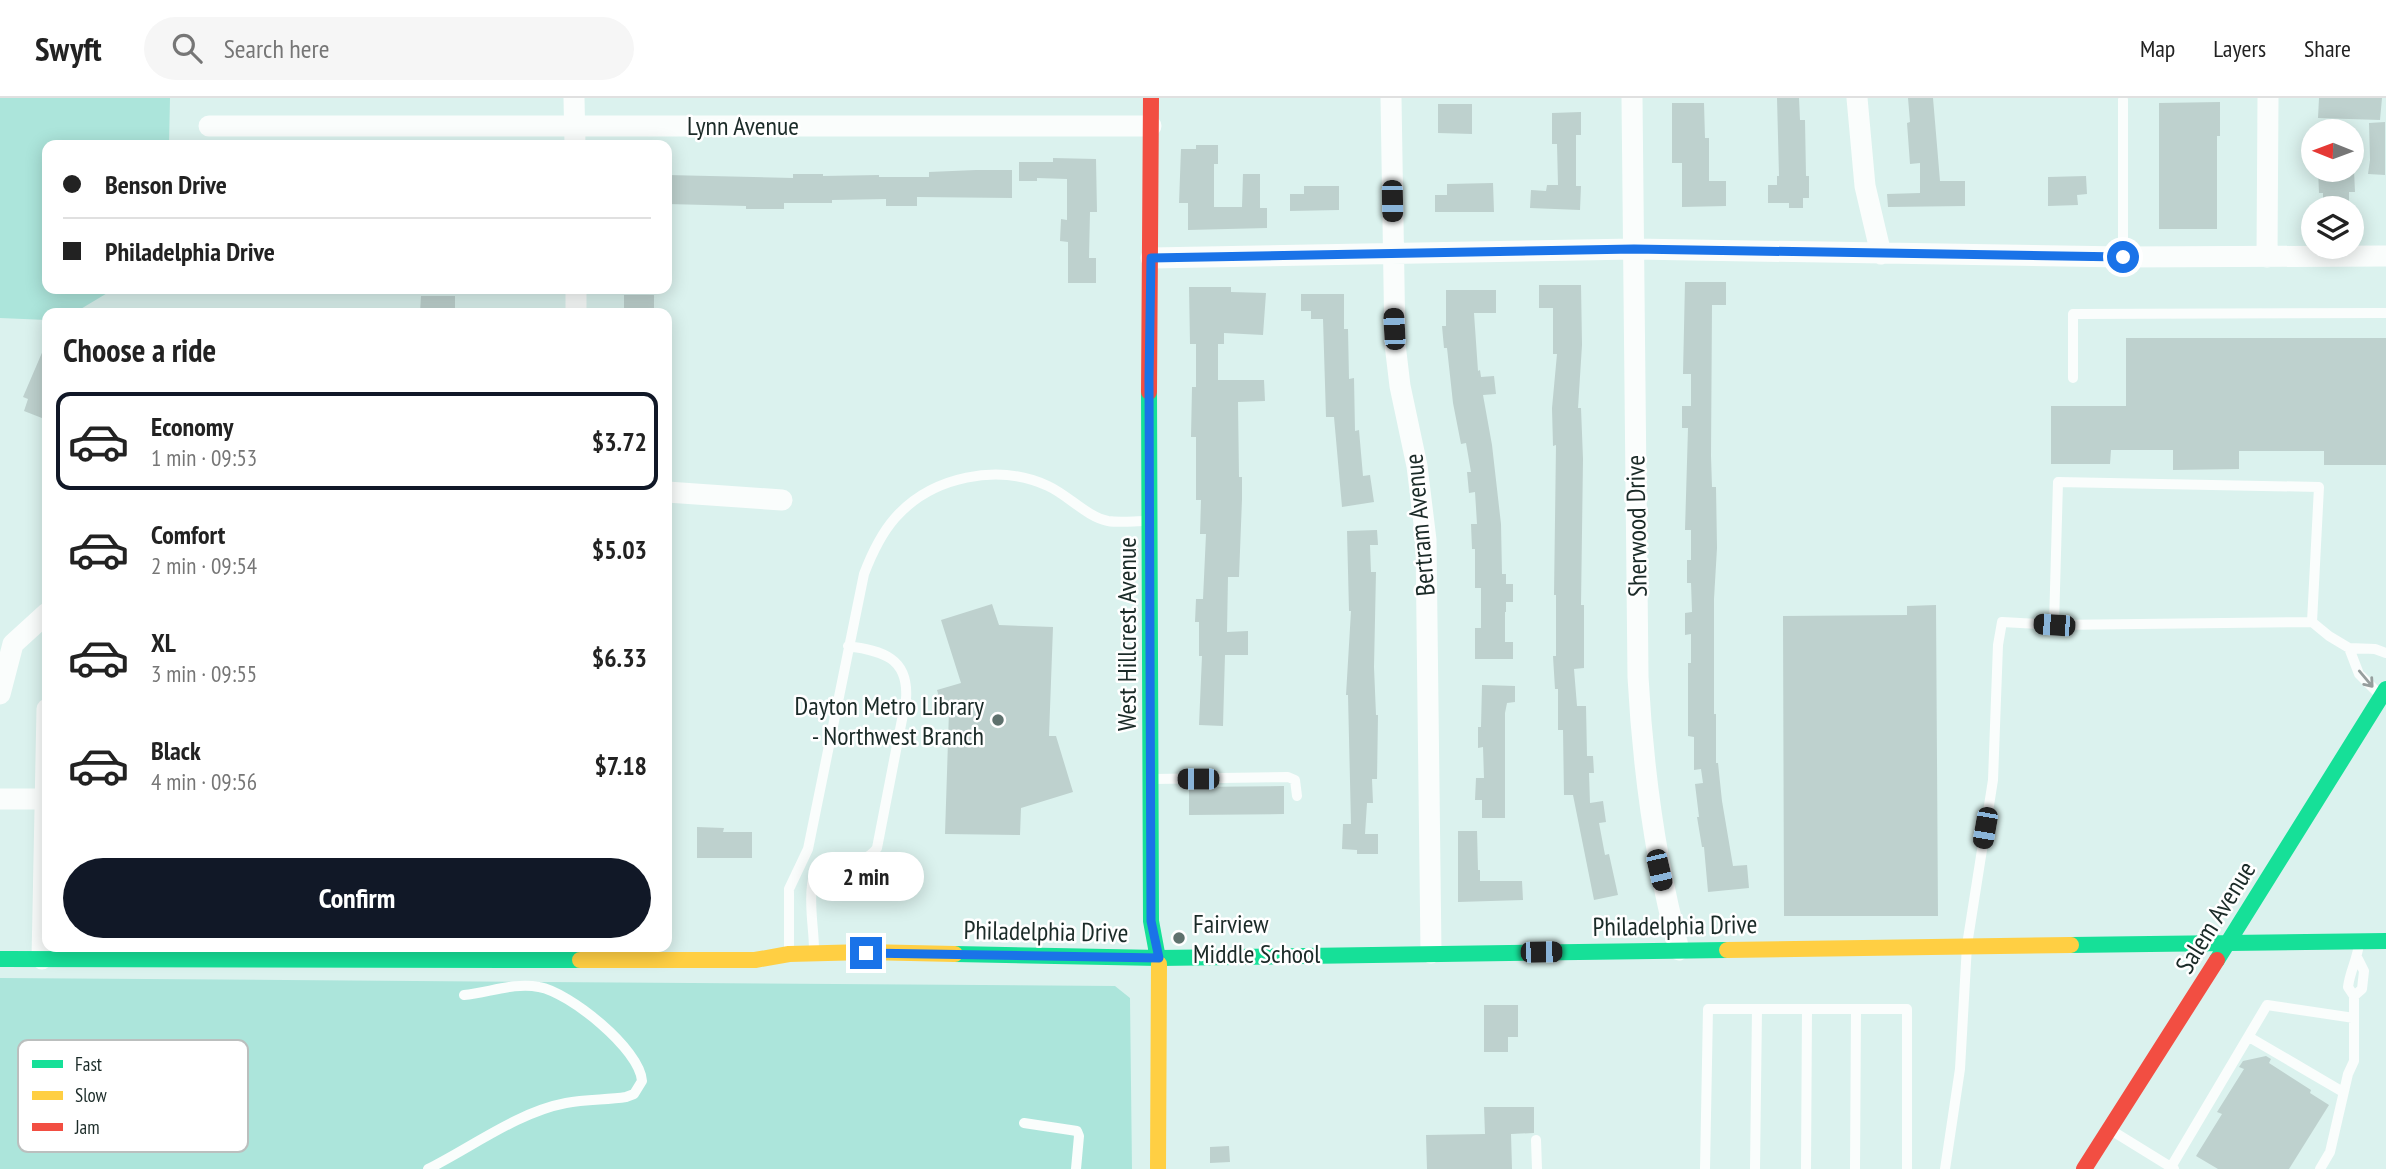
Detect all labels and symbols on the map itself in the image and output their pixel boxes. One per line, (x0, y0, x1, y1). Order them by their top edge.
street label: Lynn Avenue (687, 109, 799, 142)
north arrow (2301, 119, 2364, 182)
car (1382, 180, 1403, 222)
route start (2107, 241, 2139, 273)
car (1383, 307, 1406, 351)
street label: Bertram Avenue (1396, 452, 1442, 598)
street label: Sherwood Drive (1618, 455, 1654, 597)
street label: West Hillcrest Avenue (1110, 537, 1143, 731)
car (2033, 613, 2076, 637)
one-way arrow (2358, 669, 2373, 687)
place label: Dayton Metro Library - Northwest Branch (795, 689, 984, 752)
marker: Dayton Metro Library - Northwest Branch (990, 712, 1006, 728)
car (1178, 769, 1220, 790)
car (1972, 805, 1999, 851)
car (1645, 847, 1674, 893)
callout: 2 min (808, 852, 924, 900)
street label: Salem Avenue (2168, 855, 2262, 979)
place label: Fairview Middle School (1193, 907, 1320, 970)
street label: Philadelphia Drive (1592, 907, 1758, 943)
street label: Philadelphia Drive (963, 913, 1129, 949)
marker: Fairview Middle School (1171, 930, 1187, 946)
route end (850, 937, 882, 969)
car (1520, 941, 1563, 963)
legend (18, 1040, 248, 1152)
text: Fast (75, 1052, 103, 1076)
text: Slow (75, 1083, 108, 1107)
text: Jam (74, 1115, 100, 1139)

